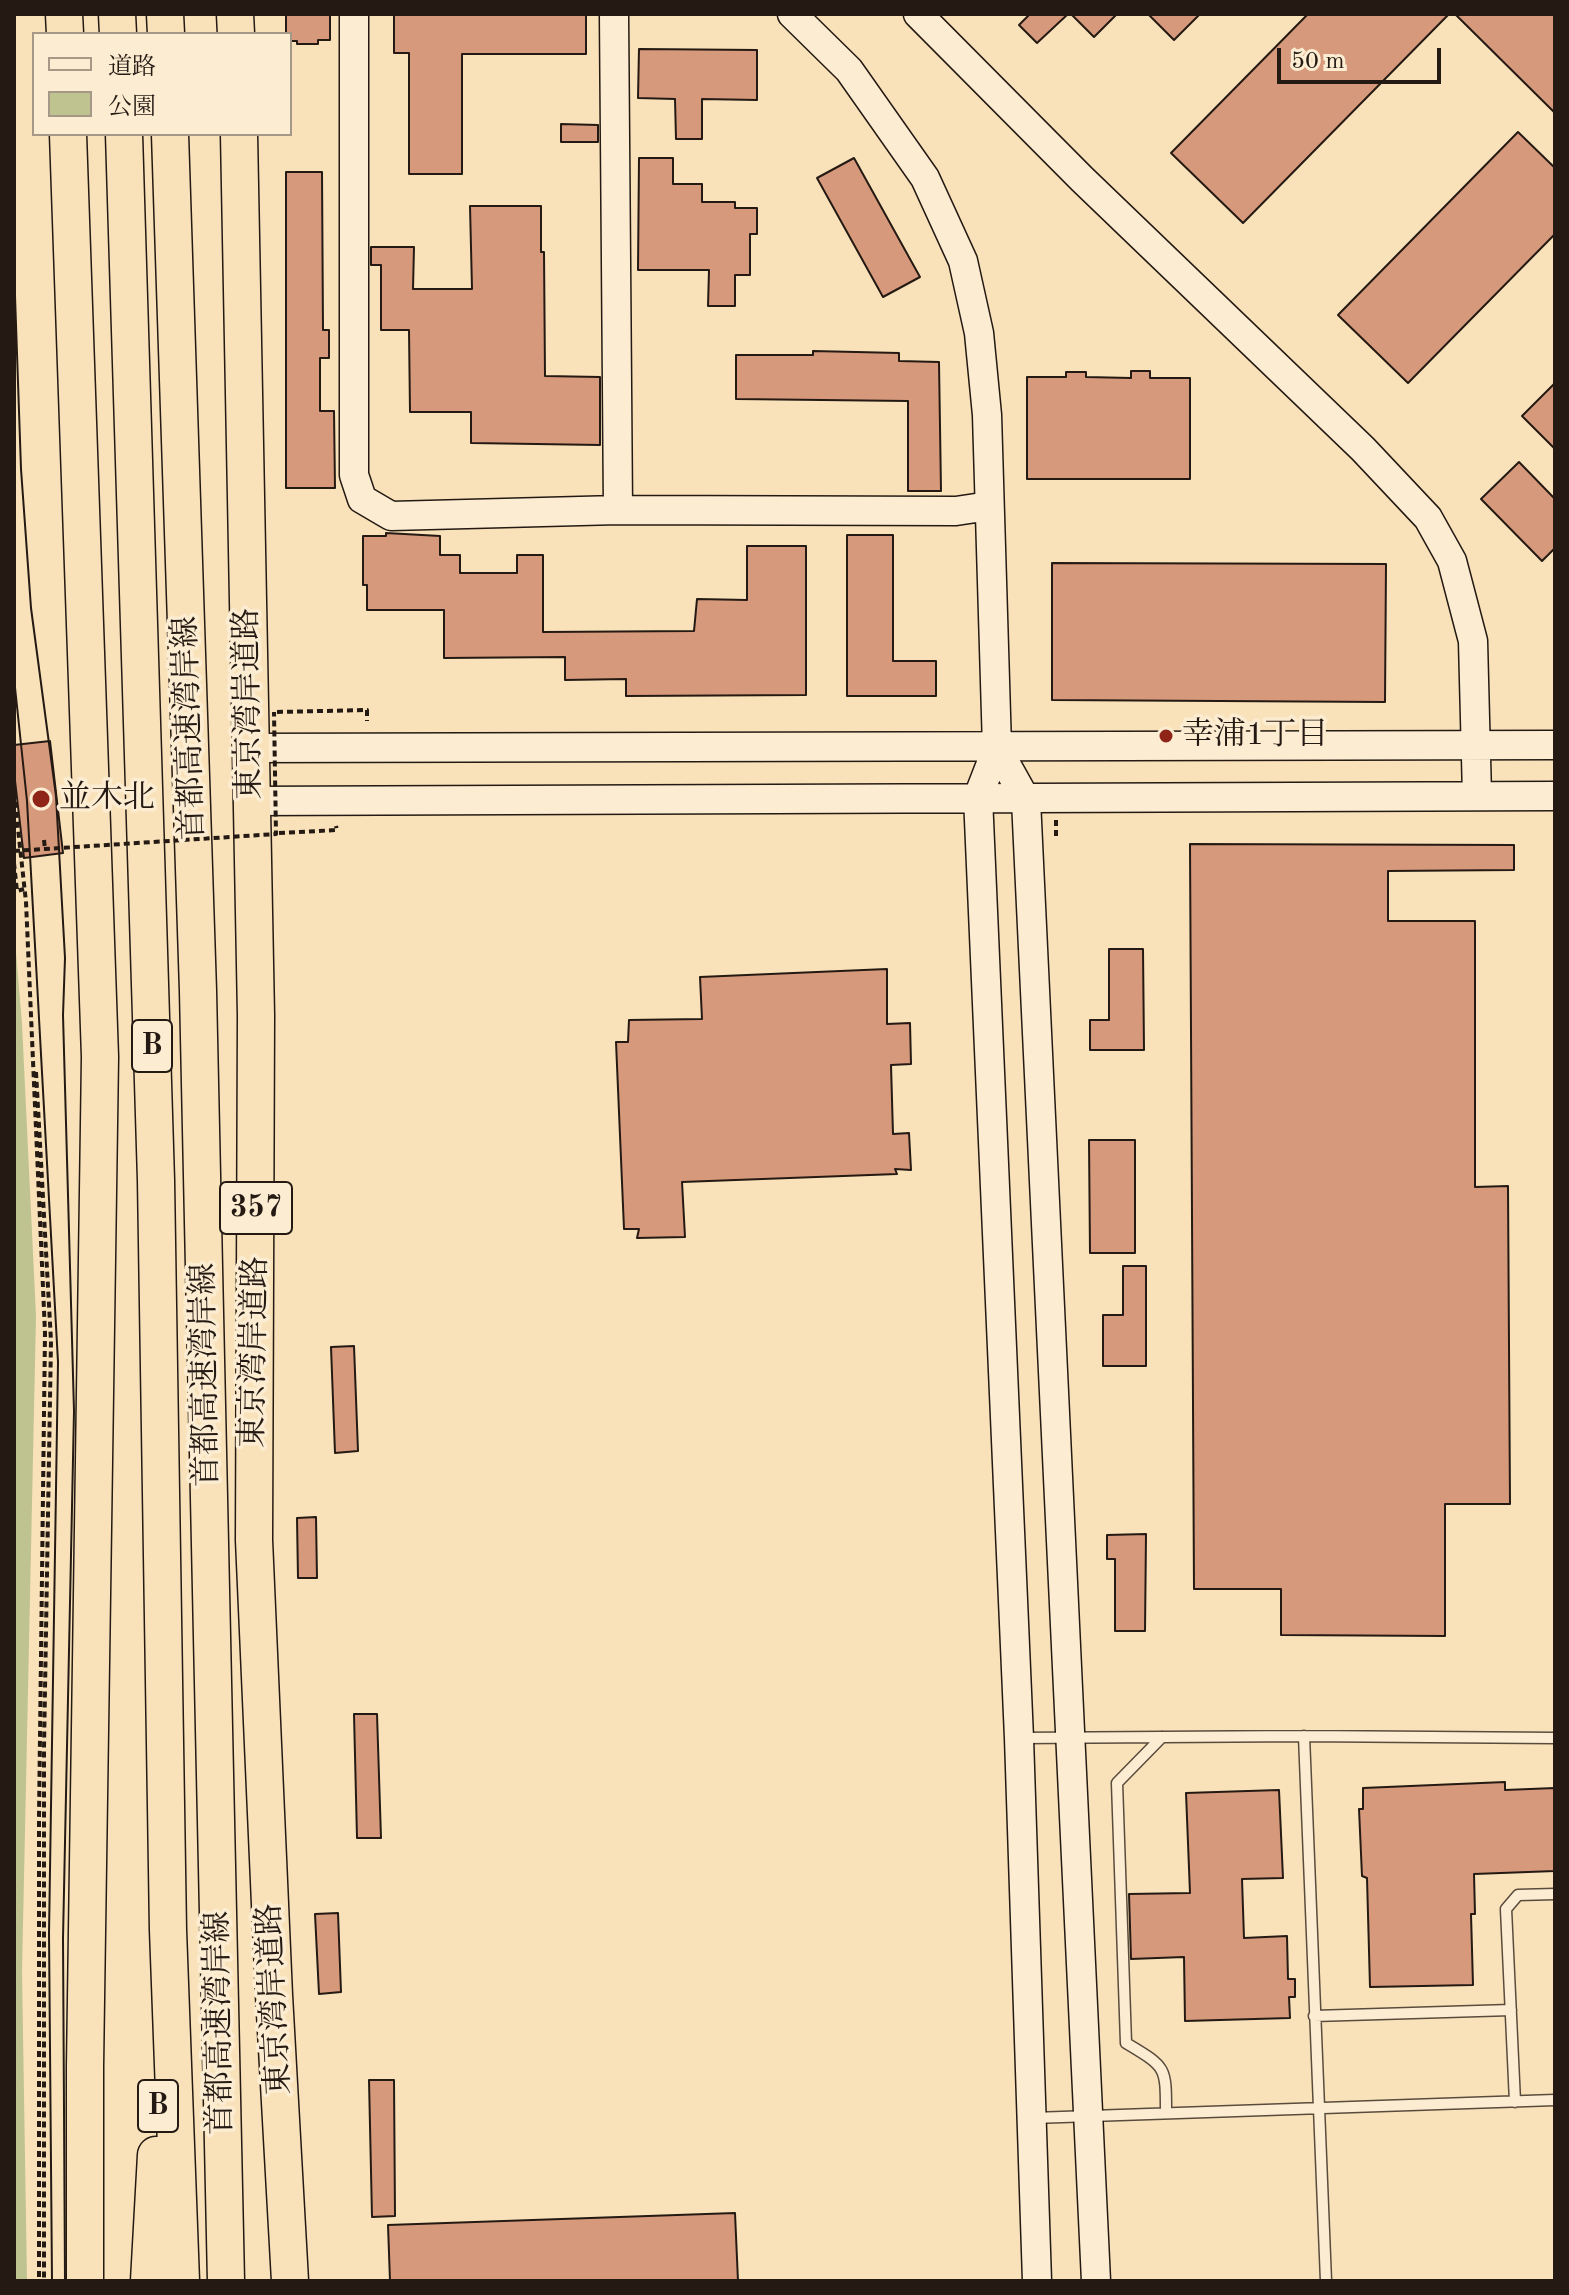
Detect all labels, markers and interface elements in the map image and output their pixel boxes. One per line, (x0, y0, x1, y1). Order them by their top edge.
legend (32, 32, 292, 136)
scale bar (1281, 32, 1445, 82)
text: 50 m (1291, 50, 1345, 74)
text: 道路 (108, 56, 156, 80)
text: 公園 (108, 96, 156, 120)
street label: 東京湾岸道路 (228, 608, 270, 800)
street label: 首都高速湾岸線 (167, 615, 213, 841)
place label: 幸浦1丁目 (1182, 717, 1329, 755)
marker: 幸浦1丁目 (1157, 727, 1175, 745)
place label: 並木北 (59, 780, 155, 818)
marker: 並木北 (30, 788, 52, 810)
road number: B (132, 1020, 172, 1072)
road number: 357 (220, 1182, 292, 1234)
street label: 東京湾岸道路 (234, 1256, 276, 1448)
street label: 首都高速湾岸線 (185, 1263, 227, 1487)
street label: 東京湾岸道路 (251, 1902, 299, 2096)
street label: 首都高速湾岸線 (199, 1911, 241, 2135)
road number: B (138, 2080, 178, 2132)

